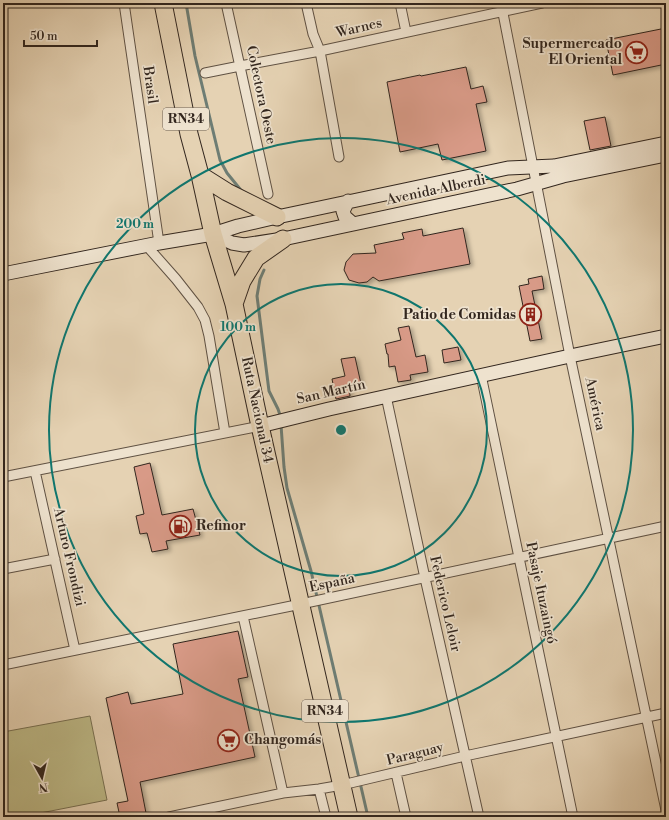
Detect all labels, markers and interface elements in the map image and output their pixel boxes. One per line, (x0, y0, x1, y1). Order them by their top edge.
street label: Warnes (333, 14, 384, 42)
scale bar (24, 22, 97, 48)
text: 50 m (30, 29, 58, 44)
place label: Supermercado El Oriental (523, 35, 622, 69)
supermarket icon: Supermercado El Oriental (624, 39, 650, 65)
street label: Colectora Oeste (242, 44, 280, 146)
street label: Brasil (138, 64, 162, 105)
road number: RN34 (163, 108, 209, 130)
street label: Avenida Alberdi (384, 171, 488, 210)
text: 200 m (116, 217, 154, 232)
building icon: Patio de Comidas (518, 302, 544, 328)
place label: Patio de Comidas (403, 306, 516, 324)
text: 100 m (220, 320, 256, 335)
street label: Ruta Nacional 34 (237, 355, 277, 465)
street label: San Martín (295, 375, 368, 409)
street label: América (580, 375, 610, 433)
centre of rings (334, 423, 348, 437)
street label: Arturo Frondizi (49, 505, 89, 608)
fuel station icon: Refinor (167, 513, 193, 539)
place label: Refinor (196, 517, 246, 535)
street label: Pasaje Ituzaingó (521, 540, 561, 646)
street label: Federico Leloir (425, 554, 465, 654)
street label: España (307, 569, 357, 597)
road number: RN34 (302, 700, 348, 722)
supermarket icon: Changomás (215, 727, 241, 753)
place label: Changomás (244, 731, 321, 749)
street label: Paraguay (385, 738, 446, 770)
north arrow (22, 758, 62, 798)
text: N (38, 779, 49, 794)

